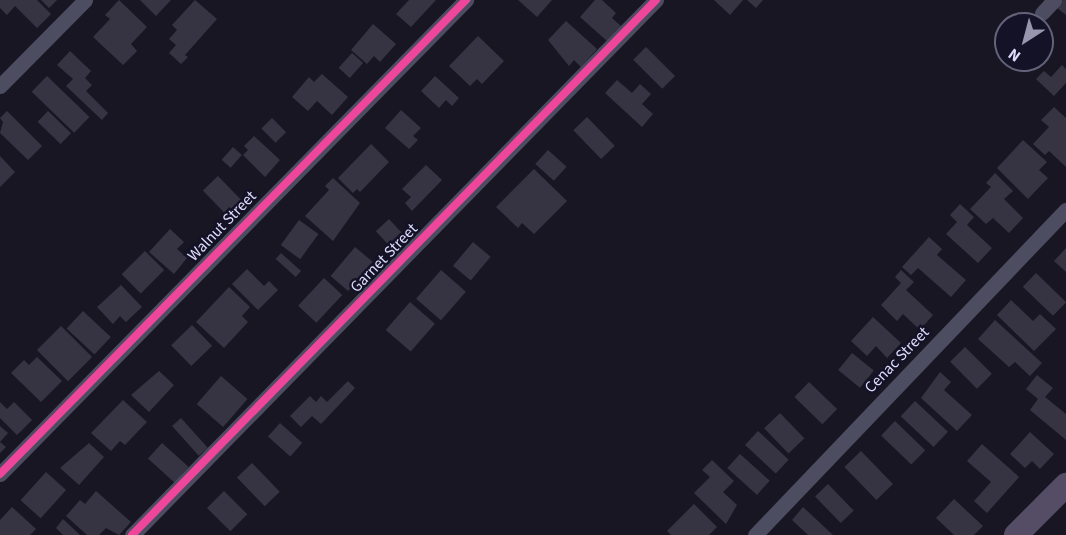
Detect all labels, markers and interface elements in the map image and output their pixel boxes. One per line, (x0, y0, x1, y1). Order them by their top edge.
north arrow (994, 12, 1054, 72)
text: N (1004, 43, 1025, 67)
street label: Walnut Street (184, 187, 260, 265)
street label: Garnet Street (346, 219, 422, 297)
street label: Cenac Street (861, 323, 933, 397)

